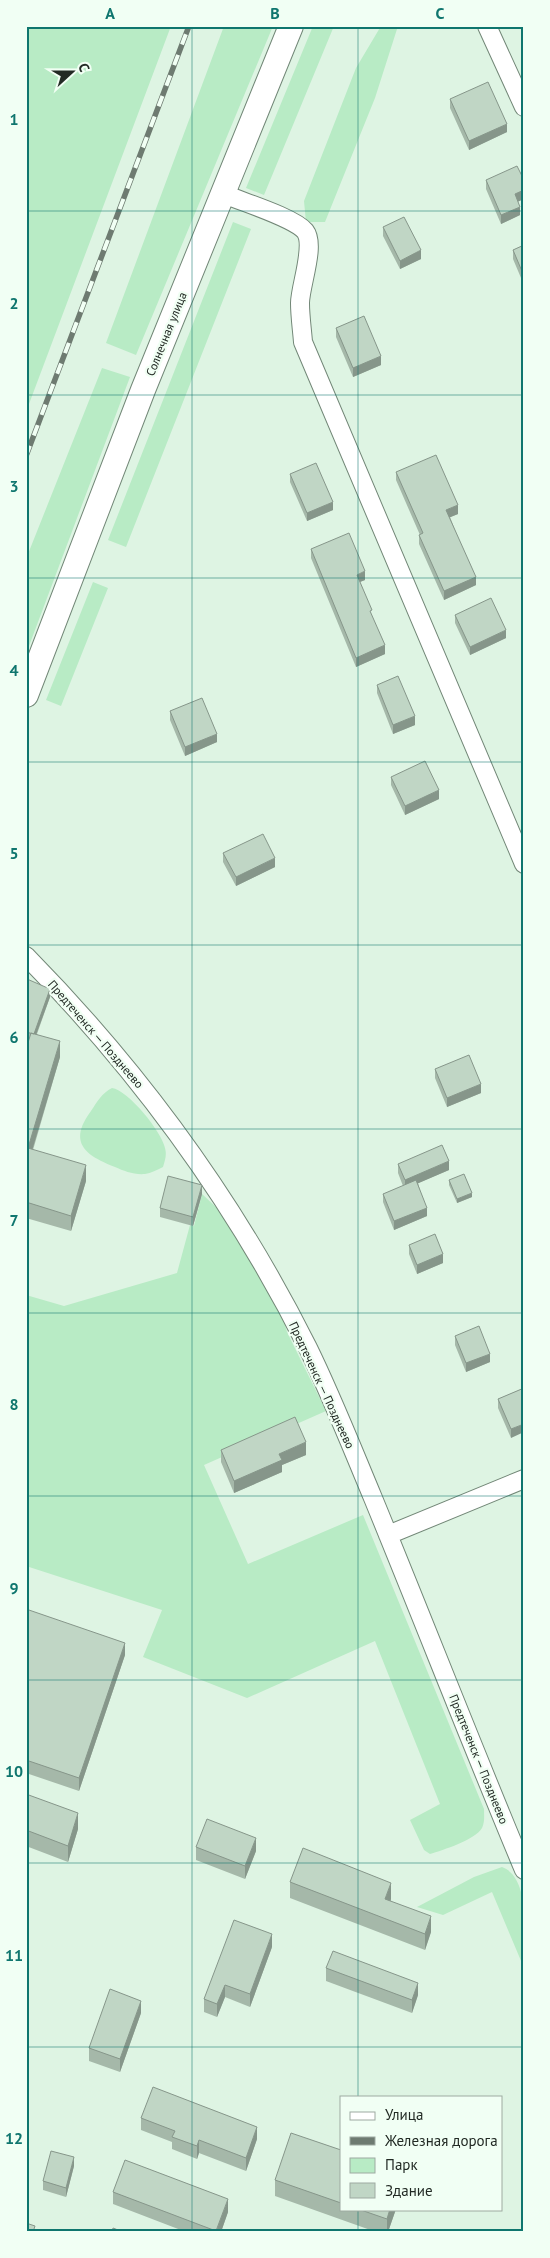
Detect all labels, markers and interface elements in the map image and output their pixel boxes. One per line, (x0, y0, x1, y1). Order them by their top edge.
text: A (105, 3, 115, 23)
text: B (270, 3, 280, 23)
text: C (436, 3, 445, 23)
north arrow (48, 48, 98, 98)
text: С (74, 60, 94, 74)
text: 1 (9, 109, 19, 129)
street label: Солнечная улица (142, 290, 190, 378)
text: 2 (9, 293, 19, 313)
text: 3 (9, 476, 19, 496)
text: 4 (9, 660, 19, 680)
text: 5 (9, 843, 19, 863)
street label: Предтеченск — Позднеево (45, 977, 147, 1091)
text: 6 (9, 1027, 19, 1047)
text: 7 (9, 1210, 19, 1230)
street label: Предтеченск — Позднеево (286, 1319, 358, 1451)
text: 8 (9, 1394, 19, 1414)
text: 9 (9, 1578, 19, 1598)
street label: Предтеченск — Позднеево (446, 1692, 512, 1826)
text: 10 (5, 1761, 23, 1781)
text: 11 (5, 1945, 23, 1965)
legend (340, 2096, 502, 2210)
text: Улица (385, 2105, 423, 2124)
text: 12 (5, 2128, 23, 2148)
text: Железная дорога (384, 2131, 498, 2150)
text: Парк (385, 2155, 418, 2174)
text: Здание (385, 2181, 433, 2200)

